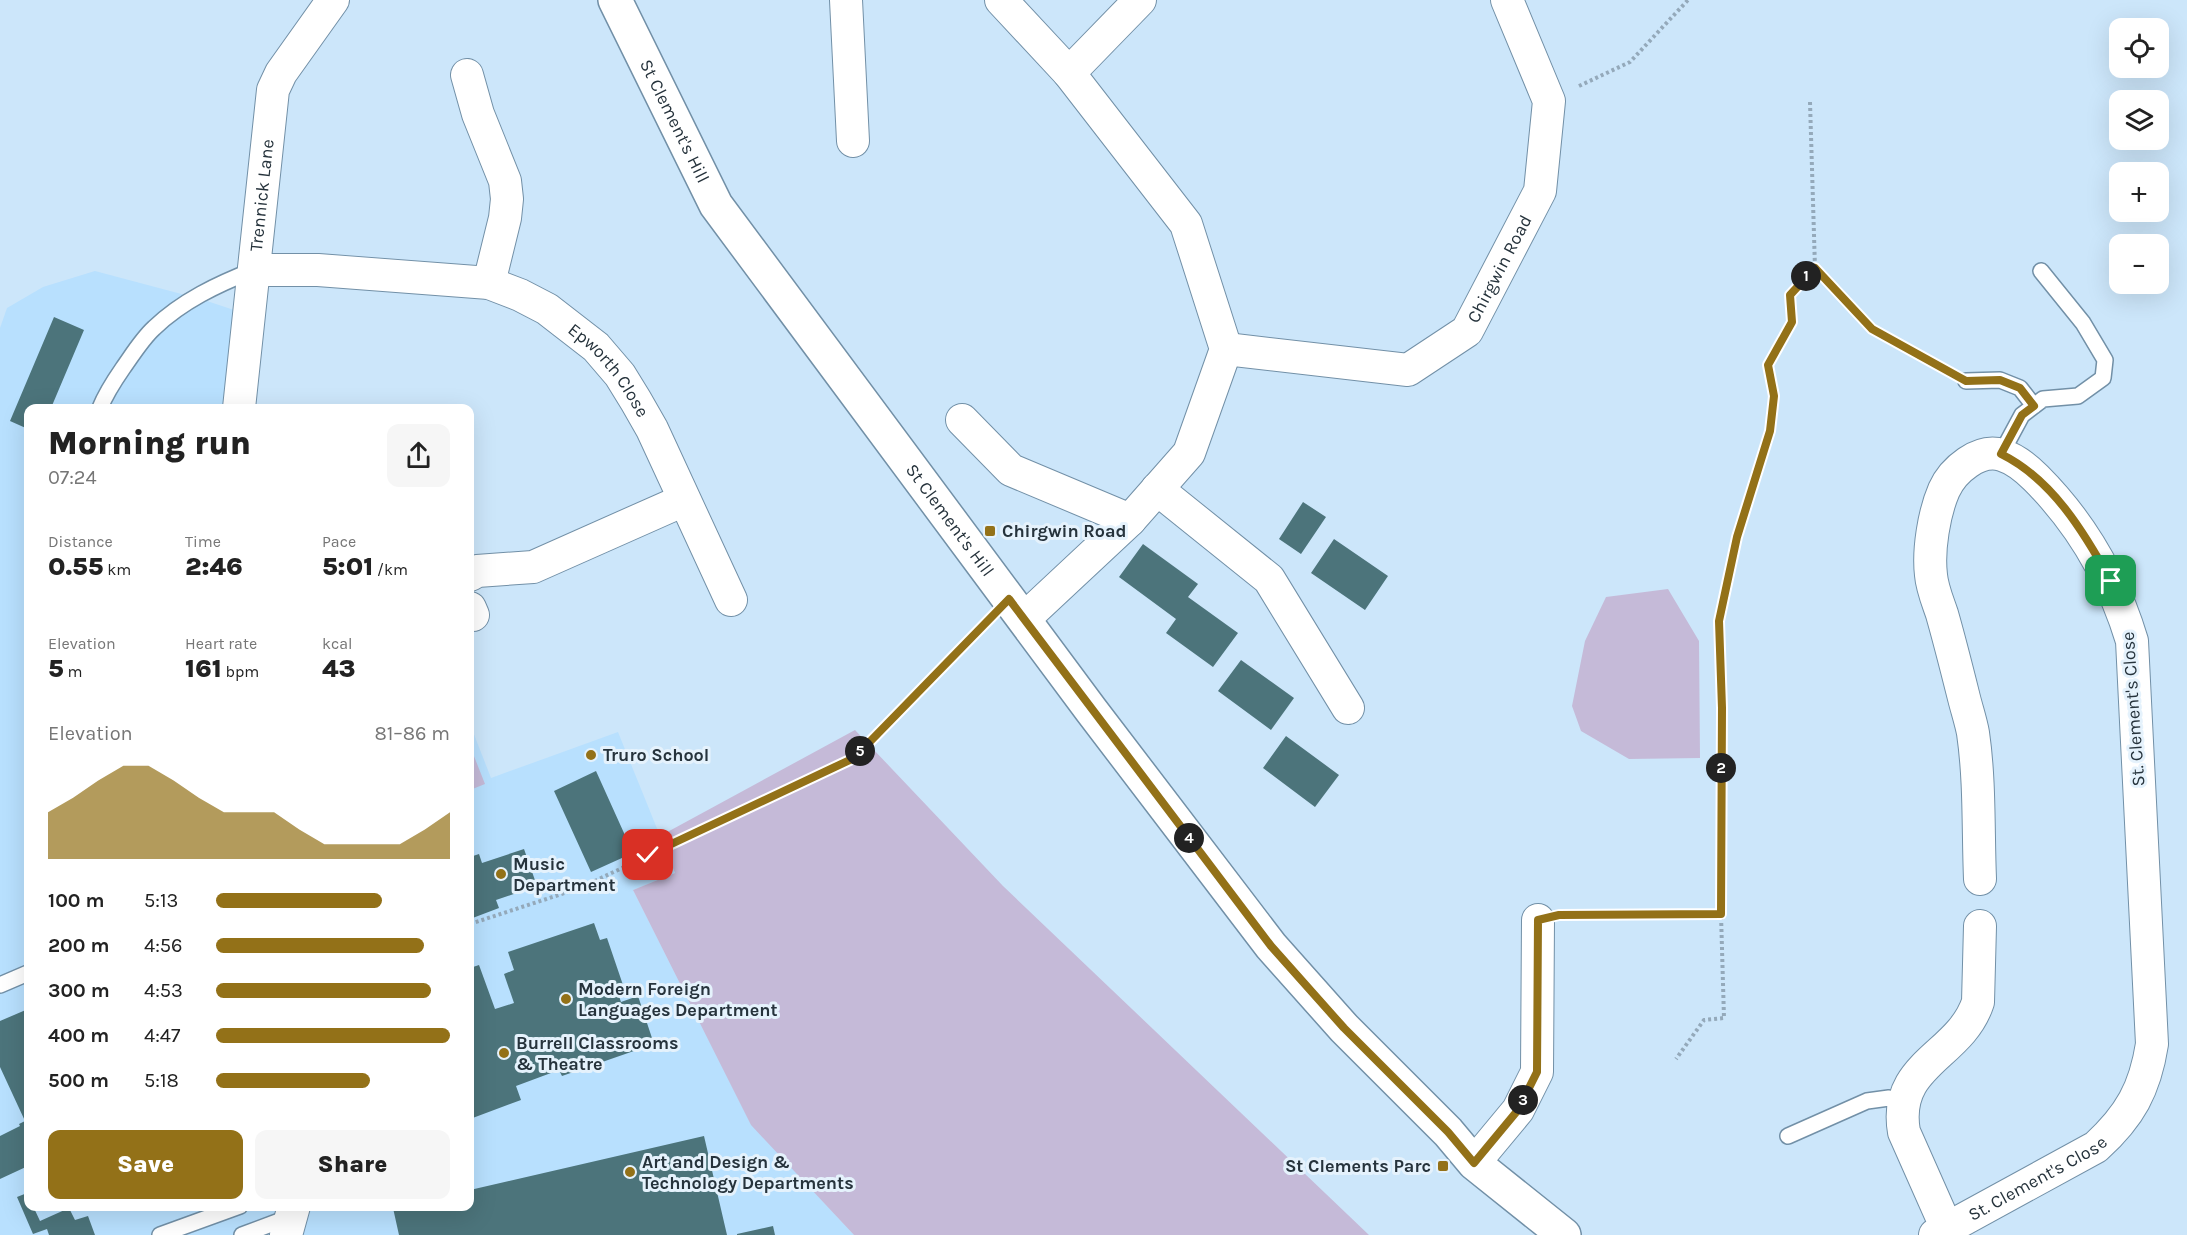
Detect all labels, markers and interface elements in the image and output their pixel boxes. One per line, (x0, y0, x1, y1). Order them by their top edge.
map controls (2109, 18, 2169, 294)
button: locate (2109, 18, 2169, 78)
street label: St Clement's Hill (635, 56, 714, 186)
button: layers (2109, 90, 2169, 150)
street label: Trennick Lane (245, 138, 279, 252)
button: + (2109, 162, 2169, 222)
street label: Chirgwin Road (1462, 211, 1537, 327)
button: − (2109, 234, 2169, 294)
pin: 1 (1791, 261, 1821, 291)
text: 1 (1803, 266, 1809, 285)
street label: Epworth Close (564, 318, 654, 421)
text: Morning run (48, 424, 251, 462)
button: share (387, 424, 450, 487)
street label: St Clement's Hill (901, 459, 999, 581)
text: 07:24 (48, 466, 97, 489)
place label: Chirgwin Road (1002, 520, 1127, 542)
marker: Chirgwin Road (983, 524, 997, 538)
text: Distance (48, 532, 113, 551)
text: Time (185, 532, 221, 551)
text: Pace (322, 532, 356, 551)
text: 0.55 (48, 551, 103, 582)
text: 2:46 (185, 551, 243, 582)
text: 5:01 (322, 551, 373, 582)
pin (2085, 555, 2136, 606)
text: km (103, 560, 131, 579)
text: /km (373, 560, 408, 579)
icon: arrive (2094, 564, 2127, 597)
street label: St. Clement's Close (2117, 631, 2149, 787)
text: Elevation (48, 634, 116, 653)
text: Heart rate (185, 634, 257, 653)
text: kcal (322, 634, 353, 653)
text: 5 (48, 653, 64, 684)
text: 161 (185, 653, 222, 684)
text: 43 (322, 653, 356, 684)
text: m (64, 662, 82, 681)
text: bpm (222, 662, 259, 681)
text: Elevation (48, 722, 133, 745)
text: 81–86 m (374, 722, 450, 745)
pin: 5 (845, 736, 875, 766)
text: 5 (855, 741, 865, 760)
place label: Truro School (603, 744, 709, 766)
marker: Truro School (584, 748, 598, 762)
pin: 2 (1706, 753, 1736, 783)
text: 2 (1716, 758, 1726, 777)
pin: 4 (1174, 823, 1204, 853)
text: 4 (1184, 828, 1194, 847)
pin (622, 829, 673, 880)
icon: check (631, 838, 664, 871)
place label: Music Department (513, 853, 616, 896)
marker: Music Department (494, 867, 508, 881)
text: 100 m (48, 889, 104, 912)
text: 5:13 (144, 889, 178, 912)
text: 200 m (48, 934, 109, 957)
text: 4:56 (144, 934, 183, 957)
place label: Modern Foreign Languages Department (578, 978, 778, 1021)
text: 300 m (48, 979, 110, 1002)
text: 4:53 (144, 979, 183, 1002)
marker: Modern Foreign Languages Department (559, 992, 573, 1006)
text: 400 m (48, 1024, 109, 1047)
text: 4:47 (144, 1024, 180, 1047)
place label: Burrell Classrooms & Theatre (516, 1032, 679, 1075)
marker: Burrell Classrooms & Theatre (497, 1046, 511, 1060)
text: 500 m (48, 1069, 109, 1092)
text: 5:18 (144, 1069, 179, 1092)
pin: 3 (1508, 1085, 1538, 1115)
text: 3 (1518, 1090, 1528, 1109)
button: Save (48, 1130, 243, 1199)
button: Share (255, 1130, 450, 1199)
street label: St. Clement's Close (1964, 1131, 2112, 1226)
place label: Art and Design & Technology Departments (642, 1151, 854, 1194)
place label: St Clements Parc (1285, 1155, 1431, 1177)
marker: St Clements Parc (1436, 1159, 1450, 1173)
marker: Art and Design & Technology Departments (623, 1165, 637, 1179)

